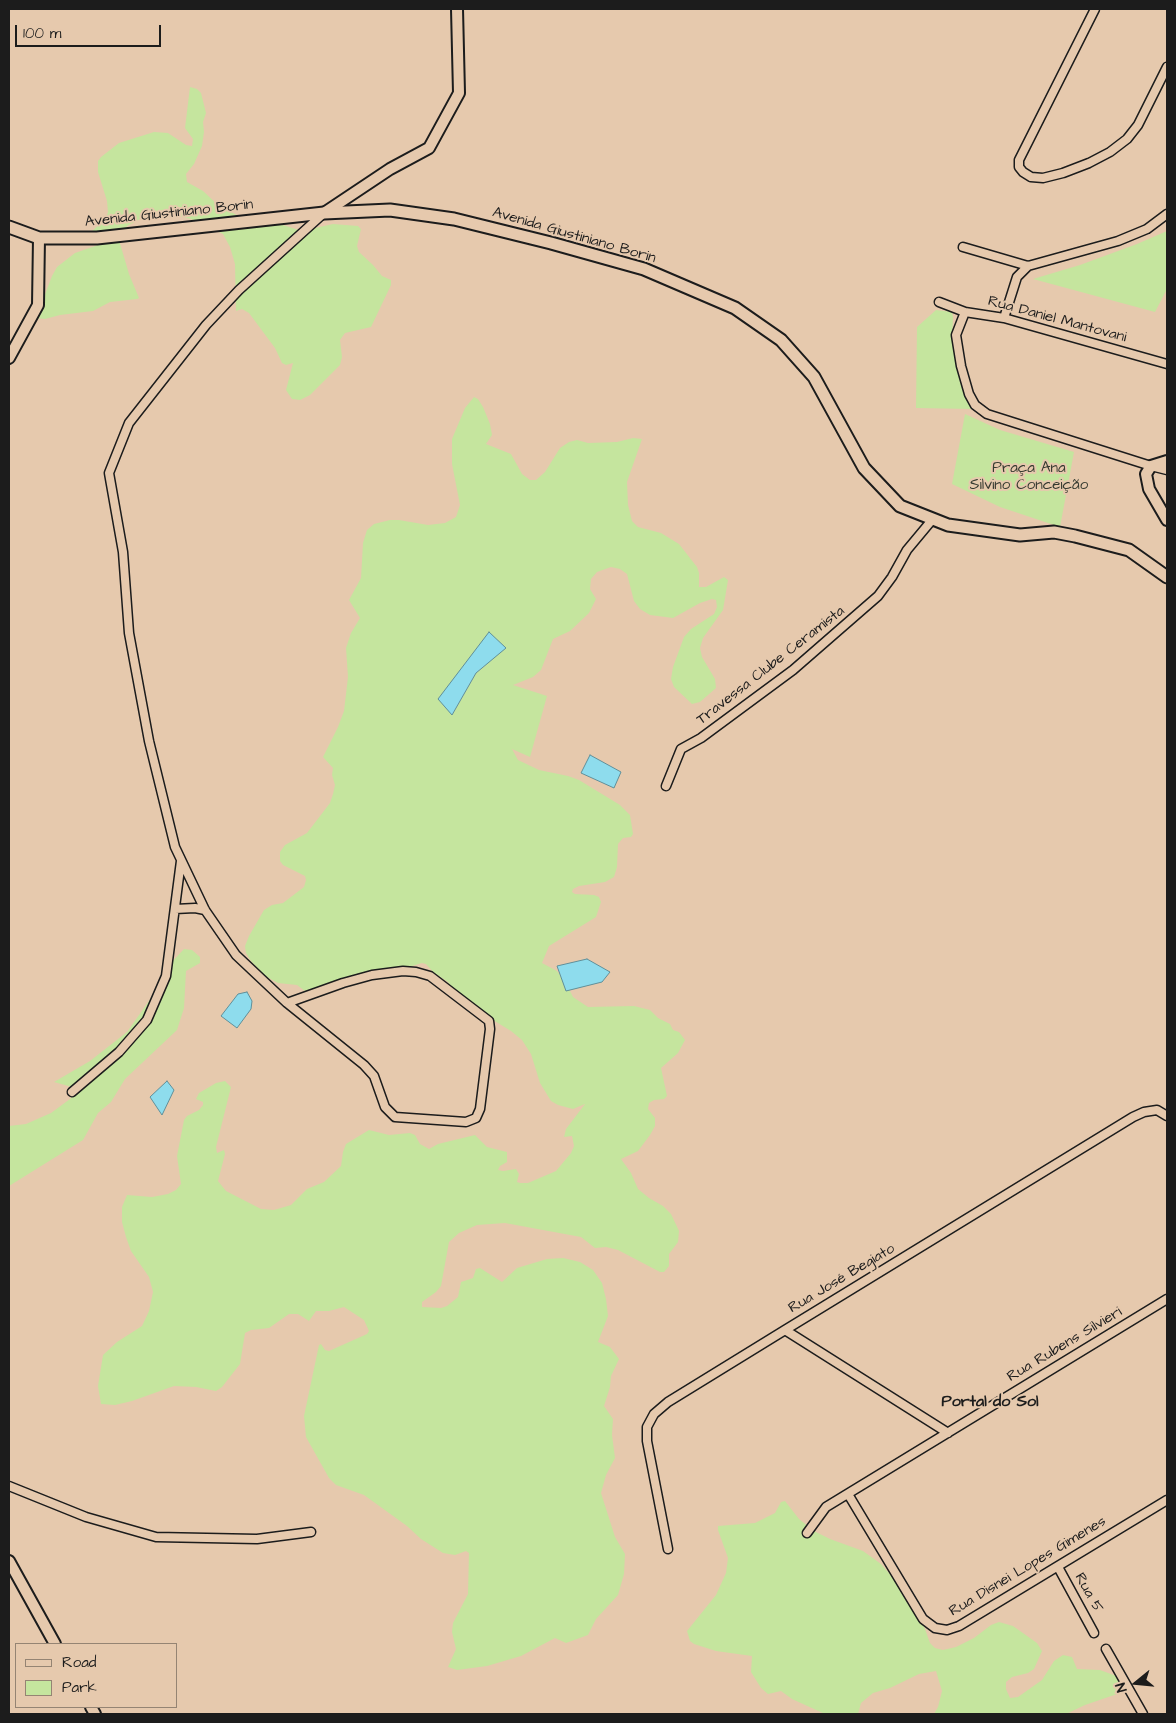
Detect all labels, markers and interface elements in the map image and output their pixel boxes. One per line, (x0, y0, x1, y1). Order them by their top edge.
scale bar (18, 15, 164, 47)
text: 100 m (23, 23, 62, 44)
street label: Avenida Giustiniano Borin (84, 196, 254, 232)
street label: Avenida Giustiniano Borin (490, 204, 658, 268)
street label: Rua Daniel Mantovani (986, 293, 1128, 347)
park label: Praça Ana Silvino Conceição (970, 460, 1088, 495)
street label: Travessa Clube Ceramista (693, 603, 849, 729)
street label: Rua José Begiato (786, 1240, 898, 1318)
street label: Rua Rubens Silvieri (1004, 1304, 1126, 1386)
district label: Portal do Sol (942, 1393, 1038, 1413)
street label: Rua Disnei Lopes Gimenes (946, 1513, 1110, 1621)
street label: Rua 5 (1070, 1570, 1106, 1616)
legend (15, 1643, 178, 1708)
text: Road (62, 1652, 96, 1673)
north arrow (1111, 1658, 1161, 1708)
text: Park (62, 1677, 97, 1698)
text: N (1111, 1680, 1133, 1695)

